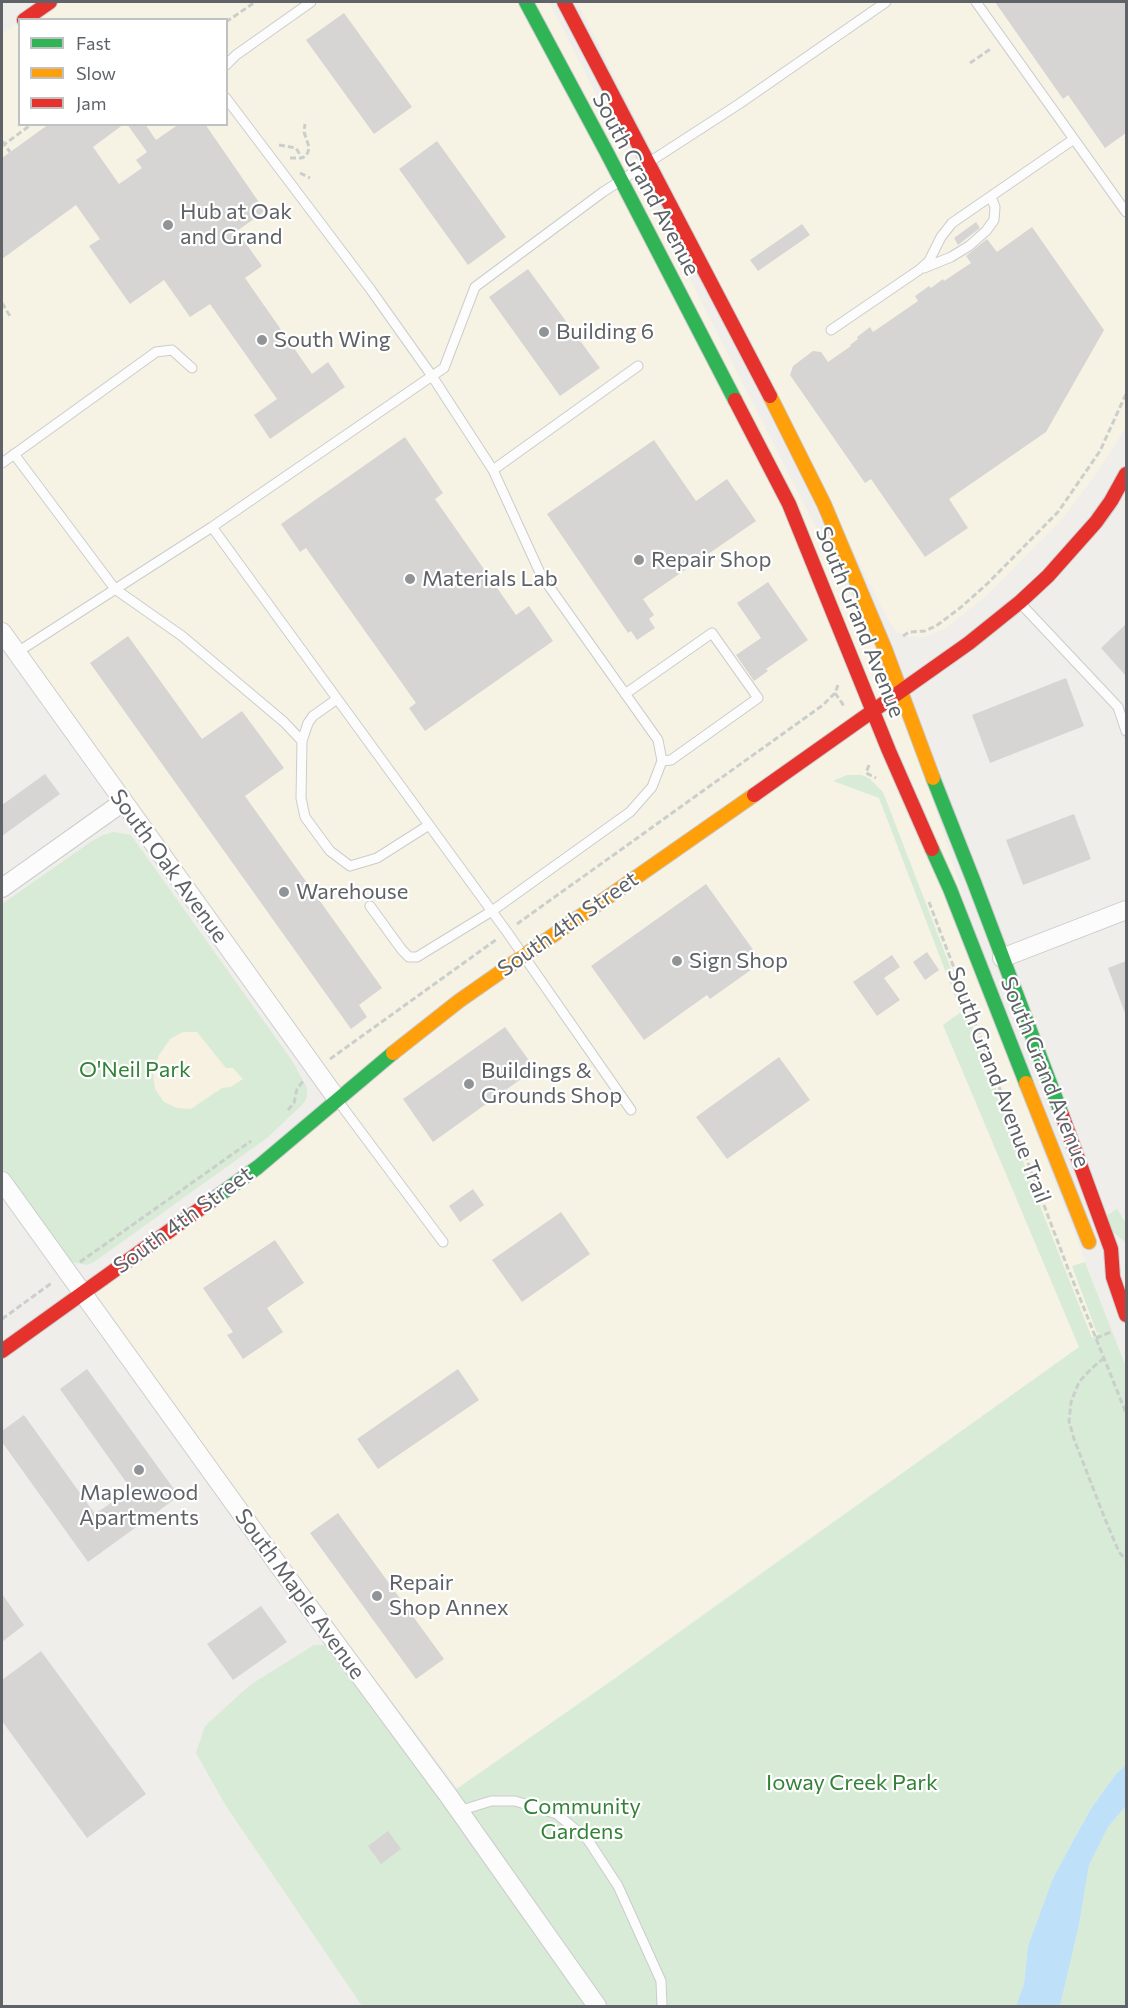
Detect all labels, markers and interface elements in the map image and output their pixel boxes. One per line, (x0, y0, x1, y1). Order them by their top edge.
legend (18, 18, 228, 126)
text: Fast (76, 32, 111, 54)
text: Slow (76, 62, 116, 84)
street label: South Grand Avenue (587, 88, 705, 280)
text: Jam (76, 92, 106, 114)
place label: Hub at Oak and Grand (180, 199, 292, 250)
marker: Hub at Oak and Grand (161, 218, 175, 232)
place label: Building 6 (556, 319, 654, 345)
marker: Building 6 (537, 325, 551, 339)
place label: South Wing (274, 327, 391, 353)
marker: South Wing (255, 333, 269, 347)
street label: South Grand Avenue (810, 523, 910, 721)
place label: Repair Shop (651, 547, 771, 573)
marker: Repair Shop (632, 553, 646, 567)
place label: Materials Lab (422, 566, 558, 592)
marker: Materials Lab (403, 572, 417, 586)
street label: South Oak Avenue (105, 784, 233, 948)
street label: South 4th Street (493, 866, 643, 982)
place label: Warehouse (296, 879, 408, 905)
marker: Warehouse (277, 885, 291, 899)
place label: Sign Shop (689, 948, 788, 974)
marker: Sign Shop (670, 954, 684, 968)
street label: South Grand Avenue Trail (942, 963, 1056, 1207)
street label: South Grand Avenue (995, 973, 1095, 1171)
park label: O'Neil Park (79, 1057, 191, 1083)
place label: Buildings & Grounds Shop (481, 1058, 622, 1110)
marker: Buildings & Grounds Shop (462, 1077, 476, 1091)
street label: South 4th Street (108, 1161, 258, 1279)
marker: Maplewood Apartments (132, 1463, 146, 1477)
place label: Maplewood Apartments (79, 1480, 199, 1532)
street label: South Maple Avenue (229, 1504, 371, 1684)
place label: Repair Shop Annex (389, 1570, 509, 1622)
marker: Repair Shop Annex (370, 1589, 384, 1603)
park label: Ioway Creek Park (766, 1770, 938, 1796)
park label: Community Gardens (523, 1794, 641, 1846)

